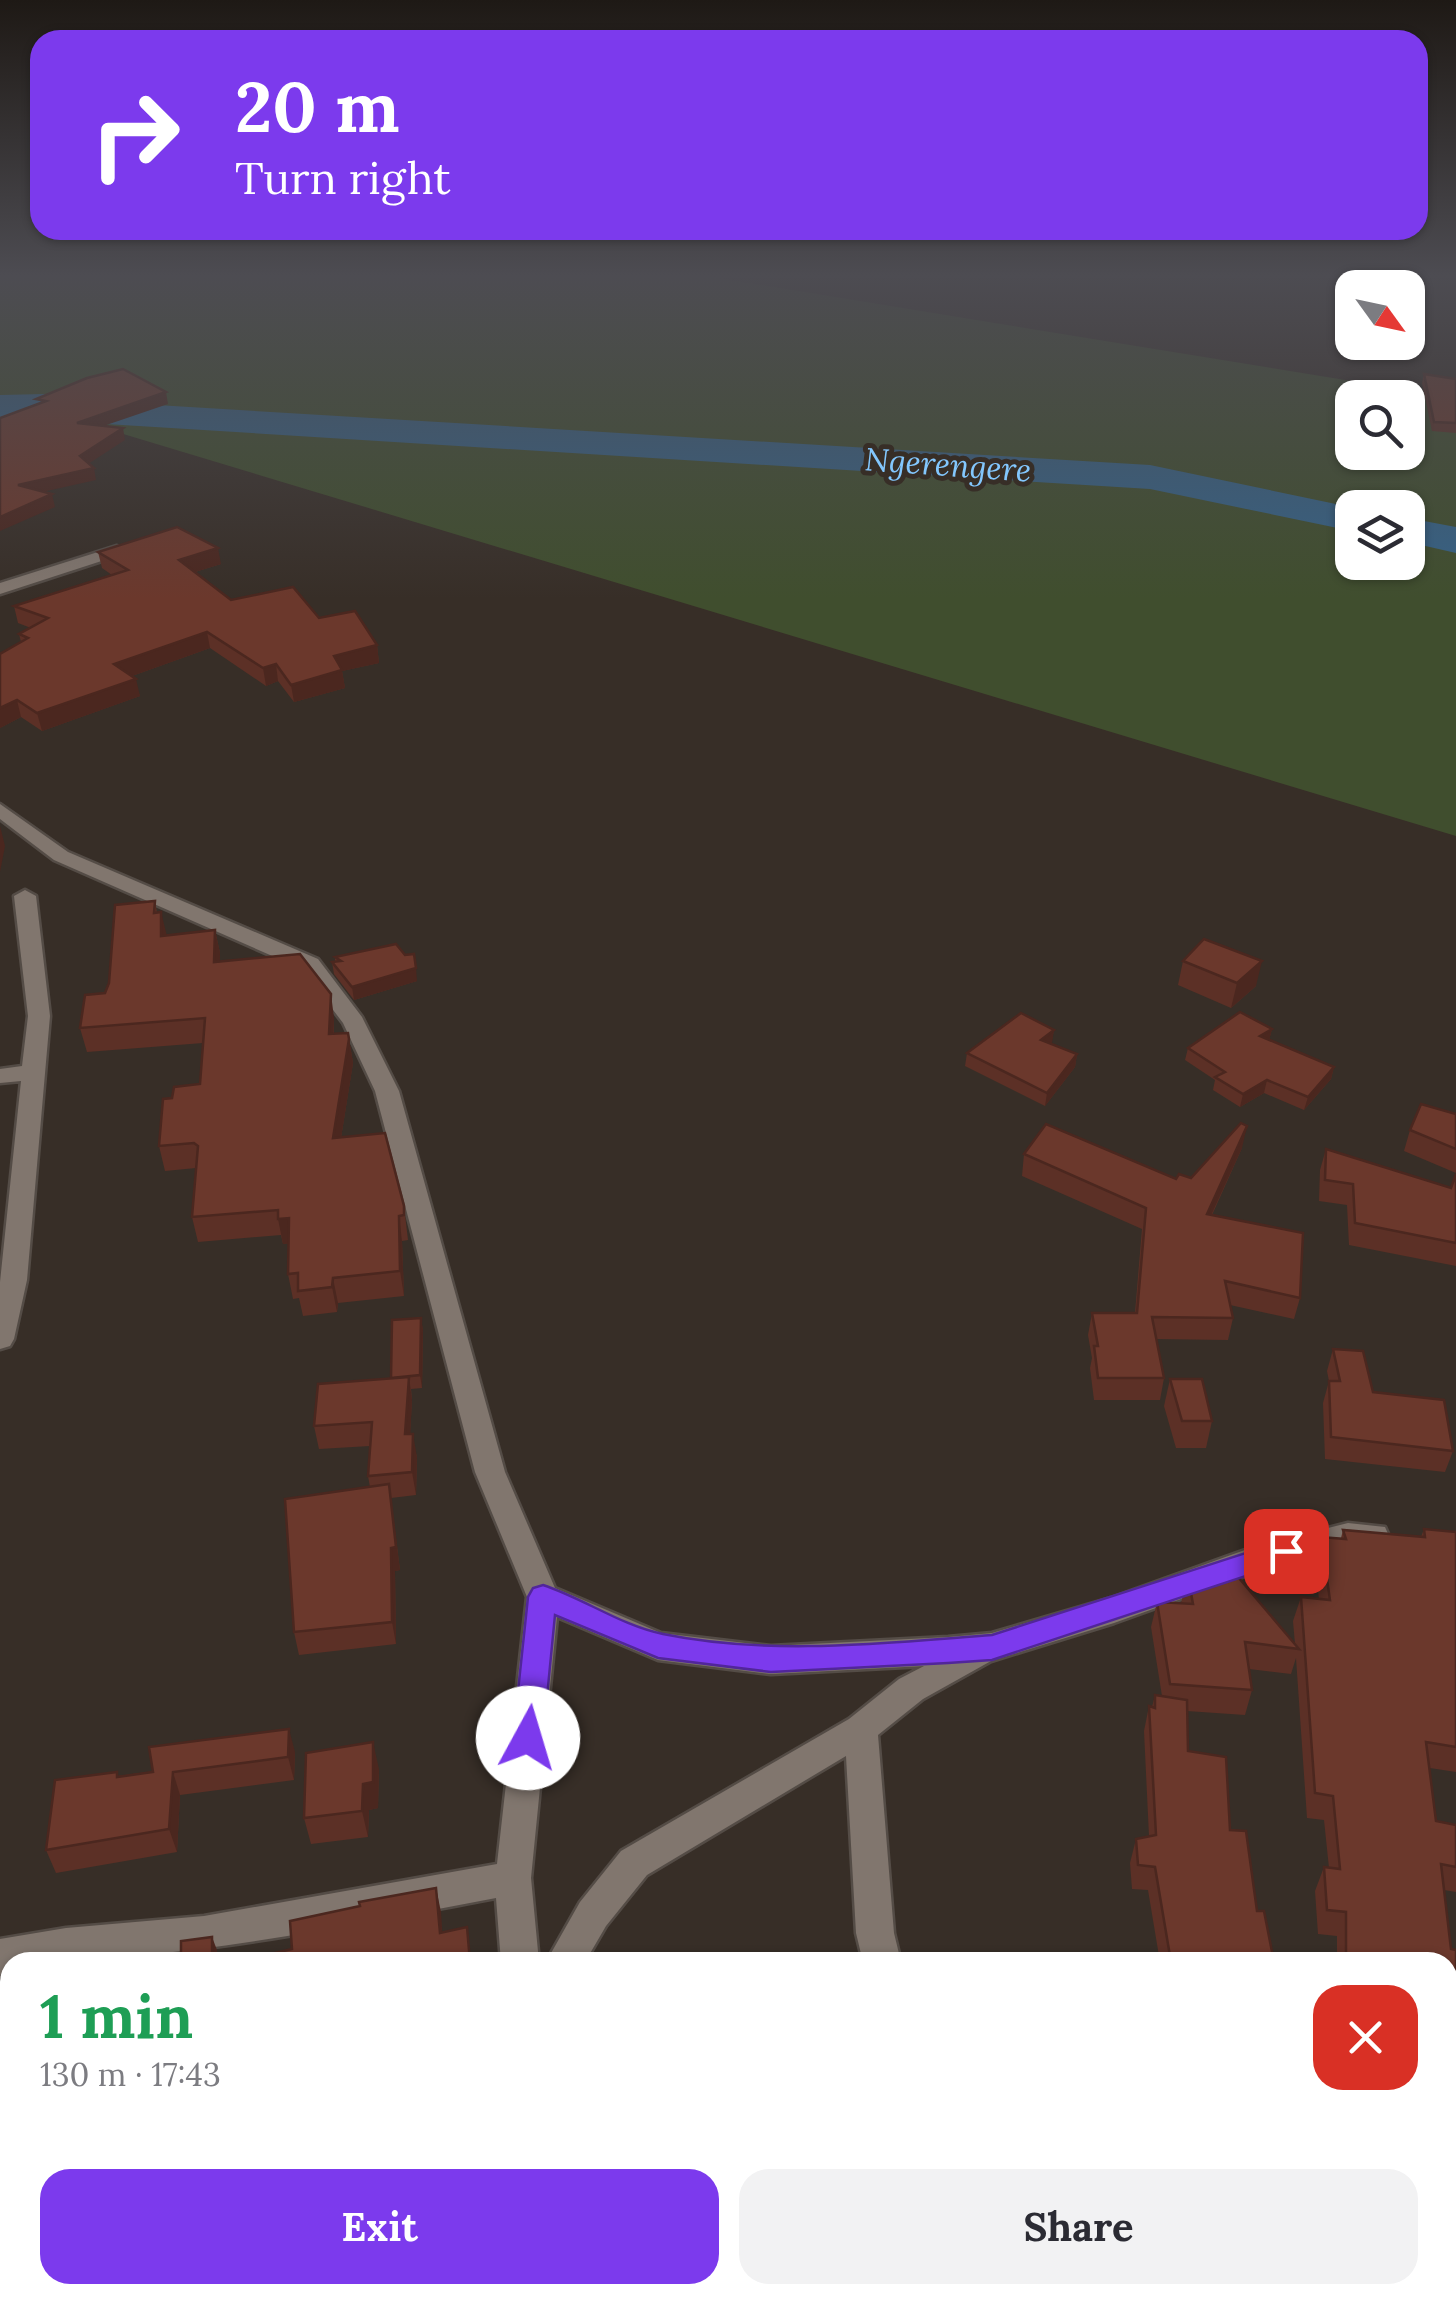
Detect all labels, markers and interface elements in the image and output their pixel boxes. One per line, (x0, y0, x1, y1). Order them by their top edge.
text: 20 m (235, 62, 400, 151)
icon: right (70, 70, 200, 200)
text: Turn right (235, 149, 451, 206)
north arrow (1335, 270, 1425, 360)
map controls (1335, 270, 1425, 580)
button: search (1335, 380, 1425, 470)
water label: Ngerengere (863, 438, 1033, 491)
button: layers (1335, 490, 1425, 580)
pin (1244, 1509, 1329, 1594)
icon: arrive (1259, 1524, 1314, 1579)
position arrow (476, 1686, 580, 1790)
text: 1 min (40, 1978, 193, 2054)
button: close (1313, 1985, 1418, 2090)
text: 130 m · 17:43 (40, 2054, 221, 2095)
button: Exit (40, 2169, 719, 2284)
button: Share (739, 2169, 1418, 2284)

